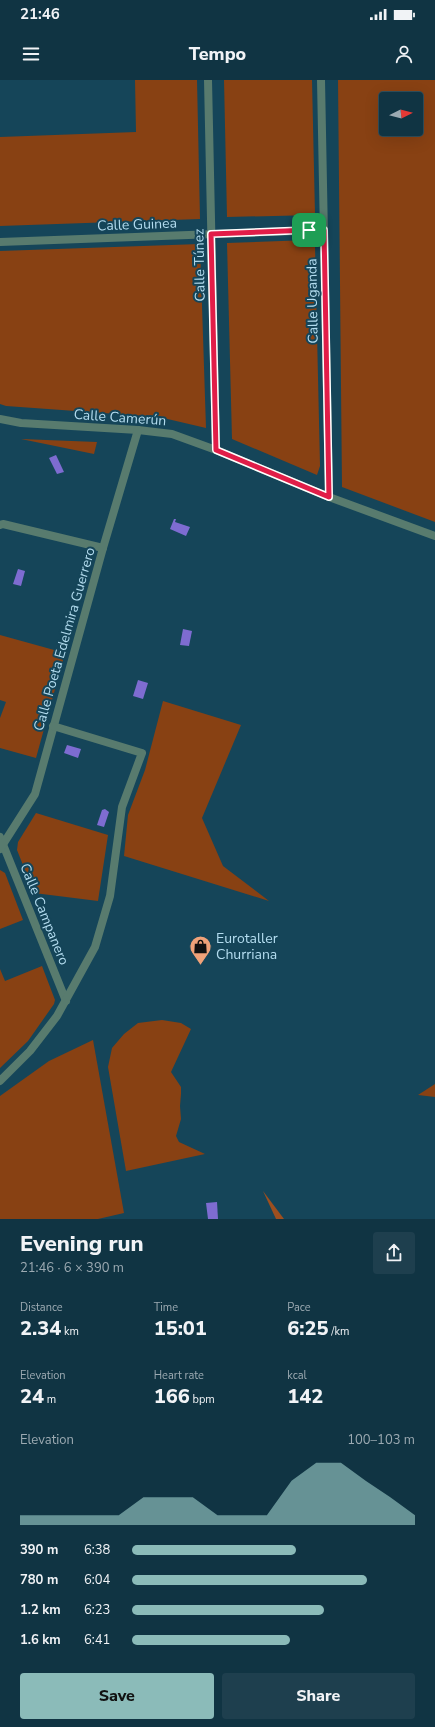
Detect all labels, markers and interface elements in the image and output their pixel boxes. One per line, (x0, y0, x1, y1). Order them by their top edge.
text: 21:46 (20, 4, 60, 24)
text: Tempo (189, 42, 246, 66)
icon: menu (20, 43, 42, 65)
icon: person (393, 43, 415, 65)
north arrow (379, 92, 423, 136)
map controls (379, 92, 423, 136)
pin (292, 213, 326, 247)
street label: Calle Guinea (97, 214, 177, 235)
icon: arrive (298, 219, 320, 241)
street label: Calle Túnez (189, 228, 210, 302)
street label: Calle Uganda (302, 258, 323, 344)
street label: Calle Camerún (73, 405, 167, 430)
street label: Calle Poeta Edelmira Guerrero (29, 545, 100, 733)
street label: Calle Campanero (15, 860, 74, 968)
place label: Eurotaller Churriana (216, 929, 278, 964)
shop icon: Eurotaller Churriana (188, 933, 214, 966)
text: Evening run (20, 1229, 144, 1259)
button: share (373, 1232, 415, 1274)
text: 21:46 · 6 × 390 m (20, 1259, 124, 1277)
text: Distance (20, 1300, 63, 1315)
text: Time (154, 1300, 178, 1315)
text: Pace (287, 1300, 311, 1315)
text: 2.34 (20, 1315, 61, 1342)
text: 15:01 (154, 1315, 207, 1342)
text: 6:25 (287, 1315, 329, 1342)
text: km (61, 1324, 79, 1339)
text: /km (329, 1324, 349, 1339)
text: Elevation (20, 1368, 66, 1383)
text: Heart rate (154, 1368, 204, 1383)
text: kcal (287, 1368, 307, 1383)
text: 24 (20, 1383, 44, 1410)
text: 166 (154, 1383, 190, 1410)
text: 142 (287, 1383, 323, 1410)
text: m (44, 1392, 56, 1407)
text: bpm (190, 1392, 215, 1407)
text: Elevation (20, 1431, 74, 1449)
text: 100–103 m (347, 1431, 415, 1449)
text: 390 m (20, 1541, 58, 1559)
text: 6:38 (84, 1541, 110, 1559)
text: 780 m (20, 1571, 58, 1589)
text: 6:04 (84, 1571, 110, 1589)
text: 1.2 km (20, 1601, 61, 1619)
text: 6:23 (84, 1601, 110, 1619)
text: 1.6 km (20, 1631, 61, 1649)
text: 6:41 (84, 1631, 110, 1649)
button: Save (20, 1673, 214, 1719)
button: Share (222, 1673, 415, 1719)

